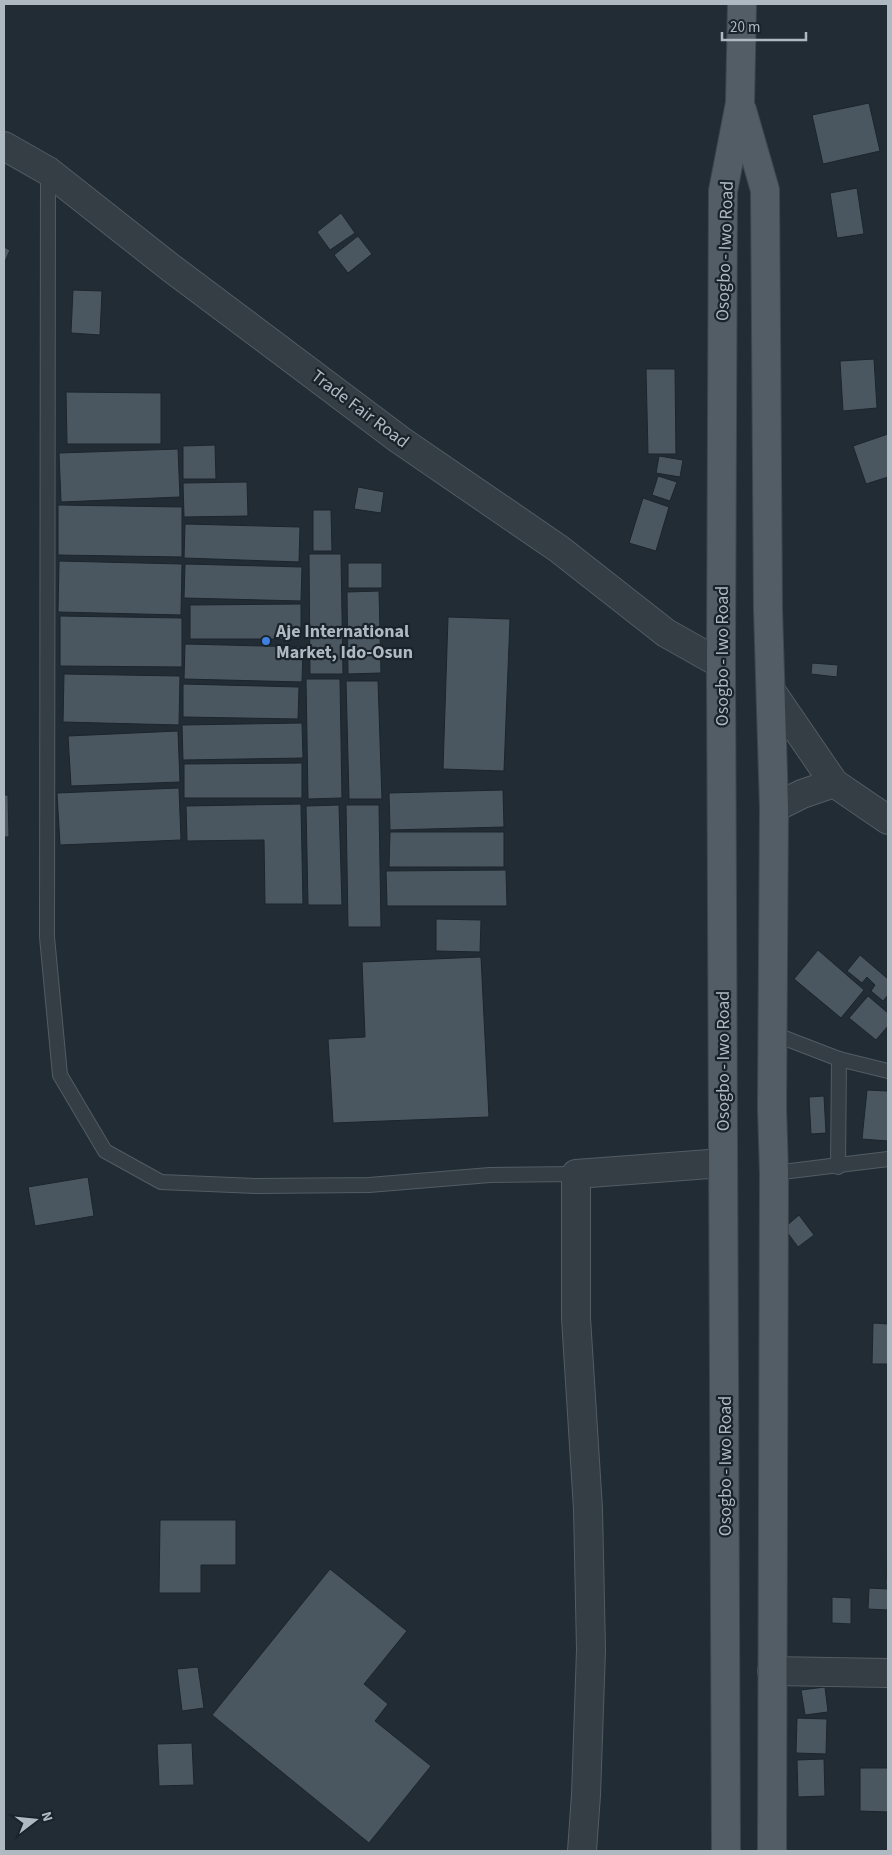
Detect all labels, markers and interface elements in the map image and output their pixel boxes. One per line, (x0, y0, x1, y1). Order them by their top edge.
scale bar (722, 10, 806, 42)
text: 20 m (730, 17, 760, 38)
street label: Osogbo - Iwo Road (710, 180, 740, 322)
street label: Trade Fair Road (306, 364, 414, 454)
street label: Osogbo - Iwo Road (710, 586, 735, 726)
place label: Aje International Market, Ido-Osun (275, 619, 413, 665)
marker: Aje International Market, Ido-Osun (260, 635, 272, 647)
street label: Osogbo - Iwo Road (711, 991, 736, 1131)
street label: Osogbo - Iwo Road (713, 1396, 738, 1536)
north arrow (10, 1795, 60, 1845)
text: N (36, 1809, 57, 1824)

